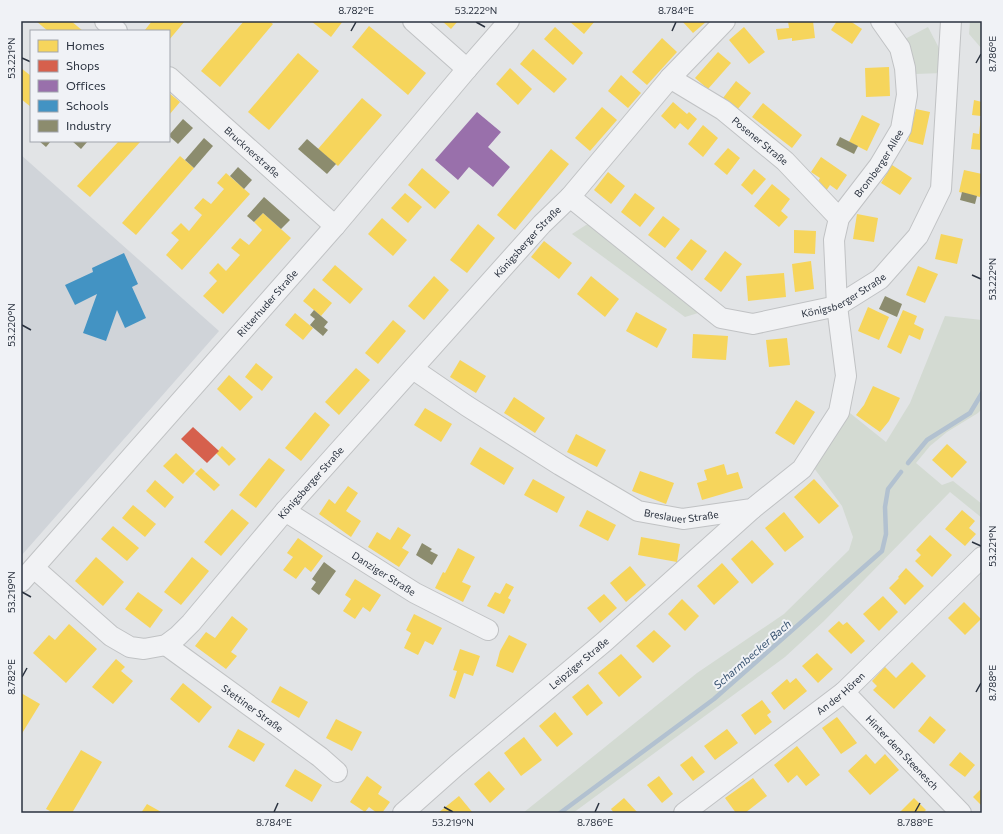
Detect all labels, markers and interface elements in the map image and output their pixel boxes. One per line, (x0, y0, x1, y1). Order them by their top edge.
text: 8.782°E (338, 4, 374, 16)
text: 53.222°N (455, 4, 497, 16)
text: 8.784°E (658, 4, 694, 16)
legend (30, 30, 170, 142)
text: 8.786°E (986, 36, 998, 72)
text: 53.221°N (5, 37, 17, 79)
text: Homes (66, 38, 104, 52)
text: Shops (66, 58, 100, 72)
text: Offices (66, 78, 106, 92)
text: Schools (66, 98, 109, 112)
street label: Posener Straße (730, 114, 791, 167)
text: Industry (66, 118, 111, 132)
street label: Brucknerstraße (222, 124, 283, 180)
street label: Bromberger Allee (851, 127, 905, 200)
street label: Königsberger Straße (491, 203, 563, 280)
text: 53.222°N (986, 258, 998, 300)
street label: Ritterhuder Straße (234, 267, 300, 339)
street label: Königsberger Straße (800, 271, 888, 319)
text: 53.220°N (5, 303, 17, 347)
street label: Königsberger Straße (275, 444, 346, 521)
street label: Breslauer Straße (643, 506, 719, 525)
text: 53.221°N (986, 525, 998, 567)
street label: Danziger Straße (350, 549, 418, 598)
text: 53.219°N (5, 571, 17, 613)
water label: Scharmbecker Bach (711, 617, 793, 691)
street label: Leipziger Straße (547, 635, 611, 691)
text: 8.782°E (5, 659, 17, 695)
text: 8.788°E (986, 665, 998, 701)
street label: An der Hören (814, 669, 867, 717)
street label: Stettiner Straße (219, 682, 286, 734)
street label: Hinter dem Steenesch (864, 712, 941, 792)
text: 8.784°E (256, 816, 292, 828)
text: 53.219°N (432, 816, 474, 828)
text: 8.786°E (577, 816, 613, 828)
text: 8.788°E (897, 816, 933, 828)

